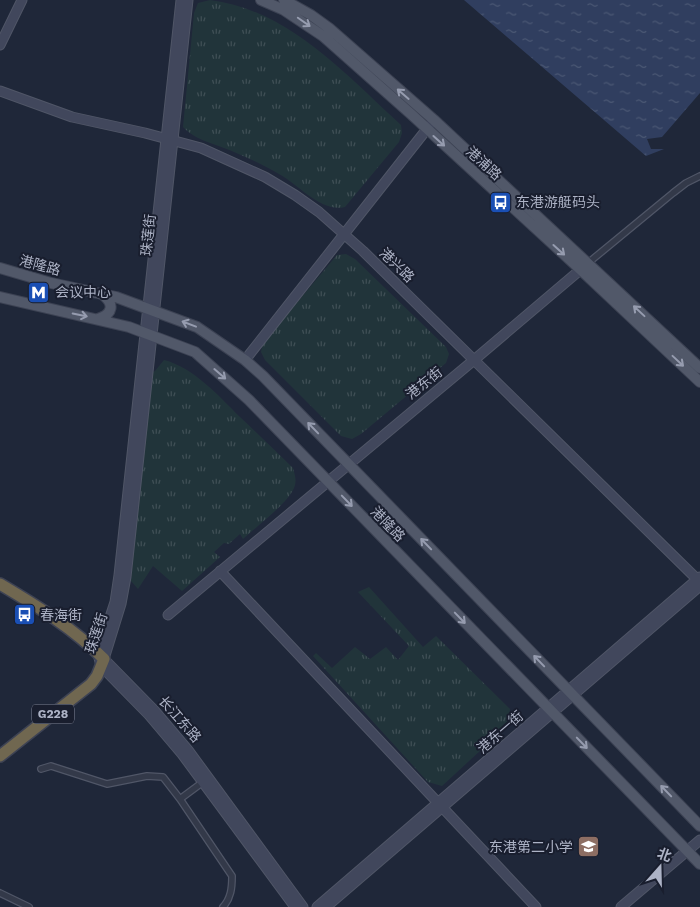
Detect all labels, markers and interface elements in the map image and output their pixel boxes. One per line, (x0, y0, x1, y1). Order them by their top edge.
one-way arrow (297, 17, 311, 27)
one-way arrow (397, 88, 410, 100)
one-way arrow (433, 135, 446, 146)
street label: 港浦路 (463, 143, 505, 183)
bus stop icon: 东港游艇码头 (488, 190, 512, 214)
place label: 东港游艇码头 (516, 194, 600, 210)
street label: 珠莲街 (138, 213, 158, 257)
one-way arrow (553, 244, 566, 256)
street label: 港兴路 (376, 245, 418, 285)
street label: 港隆路 (18, 252, 62, 278)
metro station icon: 会议中心 (27, 280, 51, 304)
place label: 会议中心 (55, 284, 111, 300)
one-way arrow (632, 305, 645, 317)
one-way arrow (71, 311, 87, 320)
one-way arrow (182, 319, 197, 328)
one-way arrow (672, 355, 684, 367)
street label: 港东街 (403, 364, 445, 402)
one-way arrow (214, 368, 227, 379)
one-way arrow (307, 421, 319, 434)
one-way arrow (341, 495, 353, 507)
street label: 港隆路 (368, 503, 408, 545)
one-way arrow (420, 538, 432, 550)
bus stop icon: 春海街 (12, 603, 36, 627)
place label: 春海街 (40, 607, 82, 623)
street label: 珠莲街 (82, 611, 110, 655)
one-way arrow (454, 611, 466, 623)
one-way arrow (533, 654, 545, 667)
street label: 长江东路 (156, 693, 204, 745)
road number: G228 (32, 704, 74, 724)
street label: 港东一街 (474, 708, 526, 756)
one-way arrow (576, 737, 588, 749)
one-way arrow (660, 785, 672, 797)
school or university icon: 东港第二小学 (577, 835, 601, 859)
place label: 东港第二小学 (489, 839, 573, 855)
north arrow (635, 842, 685, 892)
text: 北 (655, 845, 674, 865)

